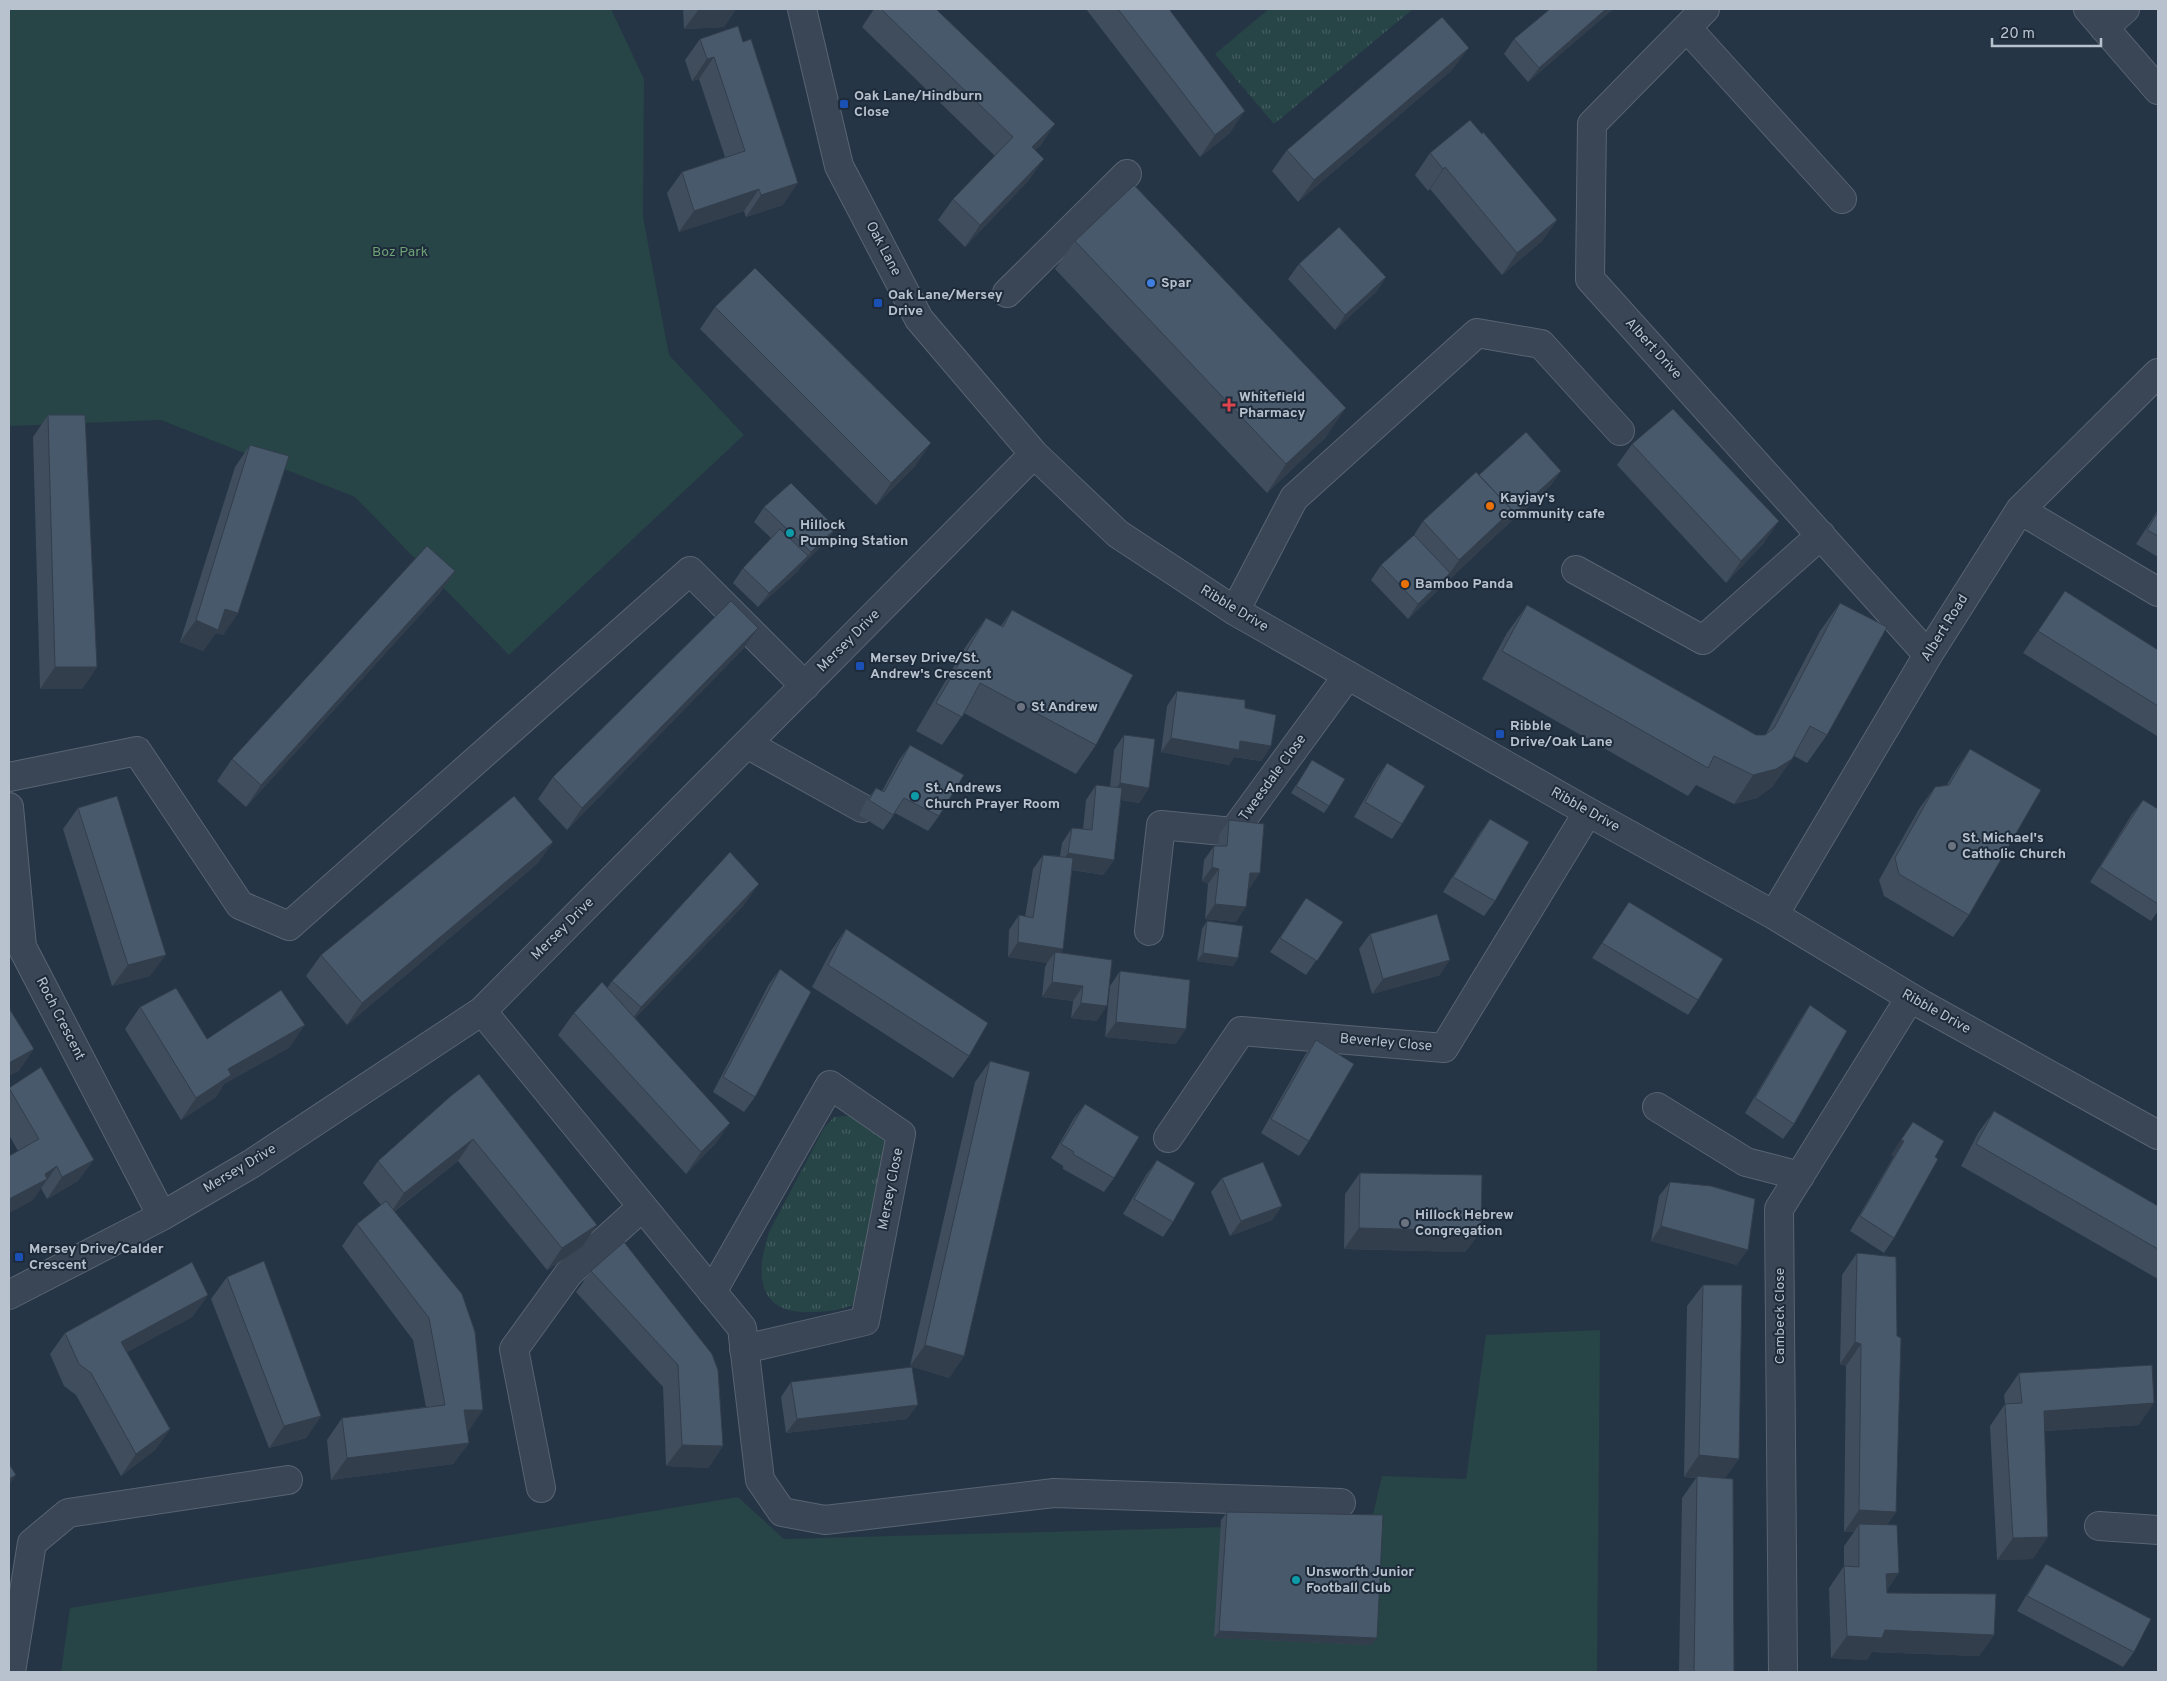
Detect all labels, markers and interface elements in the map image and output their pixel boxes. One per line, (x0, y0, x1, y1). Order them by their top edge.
scale bar (1992, 15, 2101, 47)
text: 20 m (2000, 25, 2035, 44)
place label: Oak Lane/Hindburn Close (854, 88, 982, 121)
marker: Oak Lane/Hindburn Close (838, 98, 850, 110)
street label: Oak Lane (862, 219, 904, 279)
park label: Boz Park (372, 244, 428, 261)
place label: Spar (1161, 275, 1192, 292)
marker: Spar (1145, 277, 1157, 289)
place label: Oak Lane/Mersey Drive (888, 287, 1003, 320)
marker: Oak Lane/Mersey Drive (872, 297, 884, 309)
street label: Albert Drive (1621, 315, 1685, 383)
place label: Whitefield Pharmacy (1239, 389, 1305, 422)
marker: Whitefield Pharmacy (1223, 399, 1235, 411)
place label: Kayjay's community cafe (1500, 490, 1605, 523)
marker: Kayjay's community cafe (1484, 500, 1496, 512)
place label: Hillock Pumping Station (800, 517, 908, 550)
marker: Hillock Pumping Station (784, 527, 796, 539)
place label: Bamboo Panda (1415, 576, 1513, 593)
marker: Bamboo Panda (1399, 578, 1411, 590)
street label: Ribble Drive (1197, 582, 1271, 636)
street label: Albert Road (1918, 591, 1972, 665)
street label: Mersey Drive (814, 606, 884, 676)
place label: Mersey Drive/St. Andrew's Crescent (870, 650, 992, 683)
marker: Mersey Drive/St. Andrew's Crescent (854, 660, 866, 672)
place label: St Andrew (1031, 699, 1098, 716)
marker: St Andrew (1015, 701, 1027, 713)
place label: Ribble Drive/Oak Lane (1510, 718, 1613, 751)
marker: Ribble Drive/Oak Lane (1494, 728, 1506, 740)
street label: Tweesdale Close (1236, 731, 1310, 825)
place label: St. Andrews Church Prayer Room (925, 780, 1060, 813)
street label: Ribble Drive (1548, 784, 1622, 836)
marker: St. Andrews Church Prayer Room (909, 790, 921, 802)
place label: St. Michael's Catholic Church (1962, 830, 2066, 863)
marker: St. Michael's Catholic Church (1946, 840, 1958, 852)
street label: Mersey Drive (528, 894, 598, 964)
street label: Roch Crescent (32, 975, 88, 1063)
street label: Ribble Drive (1899, 986, 1973, 1038)
street label: Beverley Close (1339, 1030, 1433, 1056)
street label: Mersey Drive (201, 1141, 279, 1197)
street label: Mersey Close (875, 1147, 907, 1231)
place label: Hillock Hebrew Congregation (1415, 1207, 1514, 1240)
marker: Hillock Hebrew Congregation (1399, 1217, 1411, 1229)
place label: Mersey Drive/Calder Crescent (29, 1241, 164, 1274)
marker: Mersey Drive/Calder Crescent (13, 1251, 25, 1263)
street label: Cambeck Close (1772, 1268, 1789, 1364)
place label: Unsworth Junior Football Club (1306, 1564, 1414, 1597)
marker: Unsworth Junior Football Club (1290, 1574, 1302, 1586)

